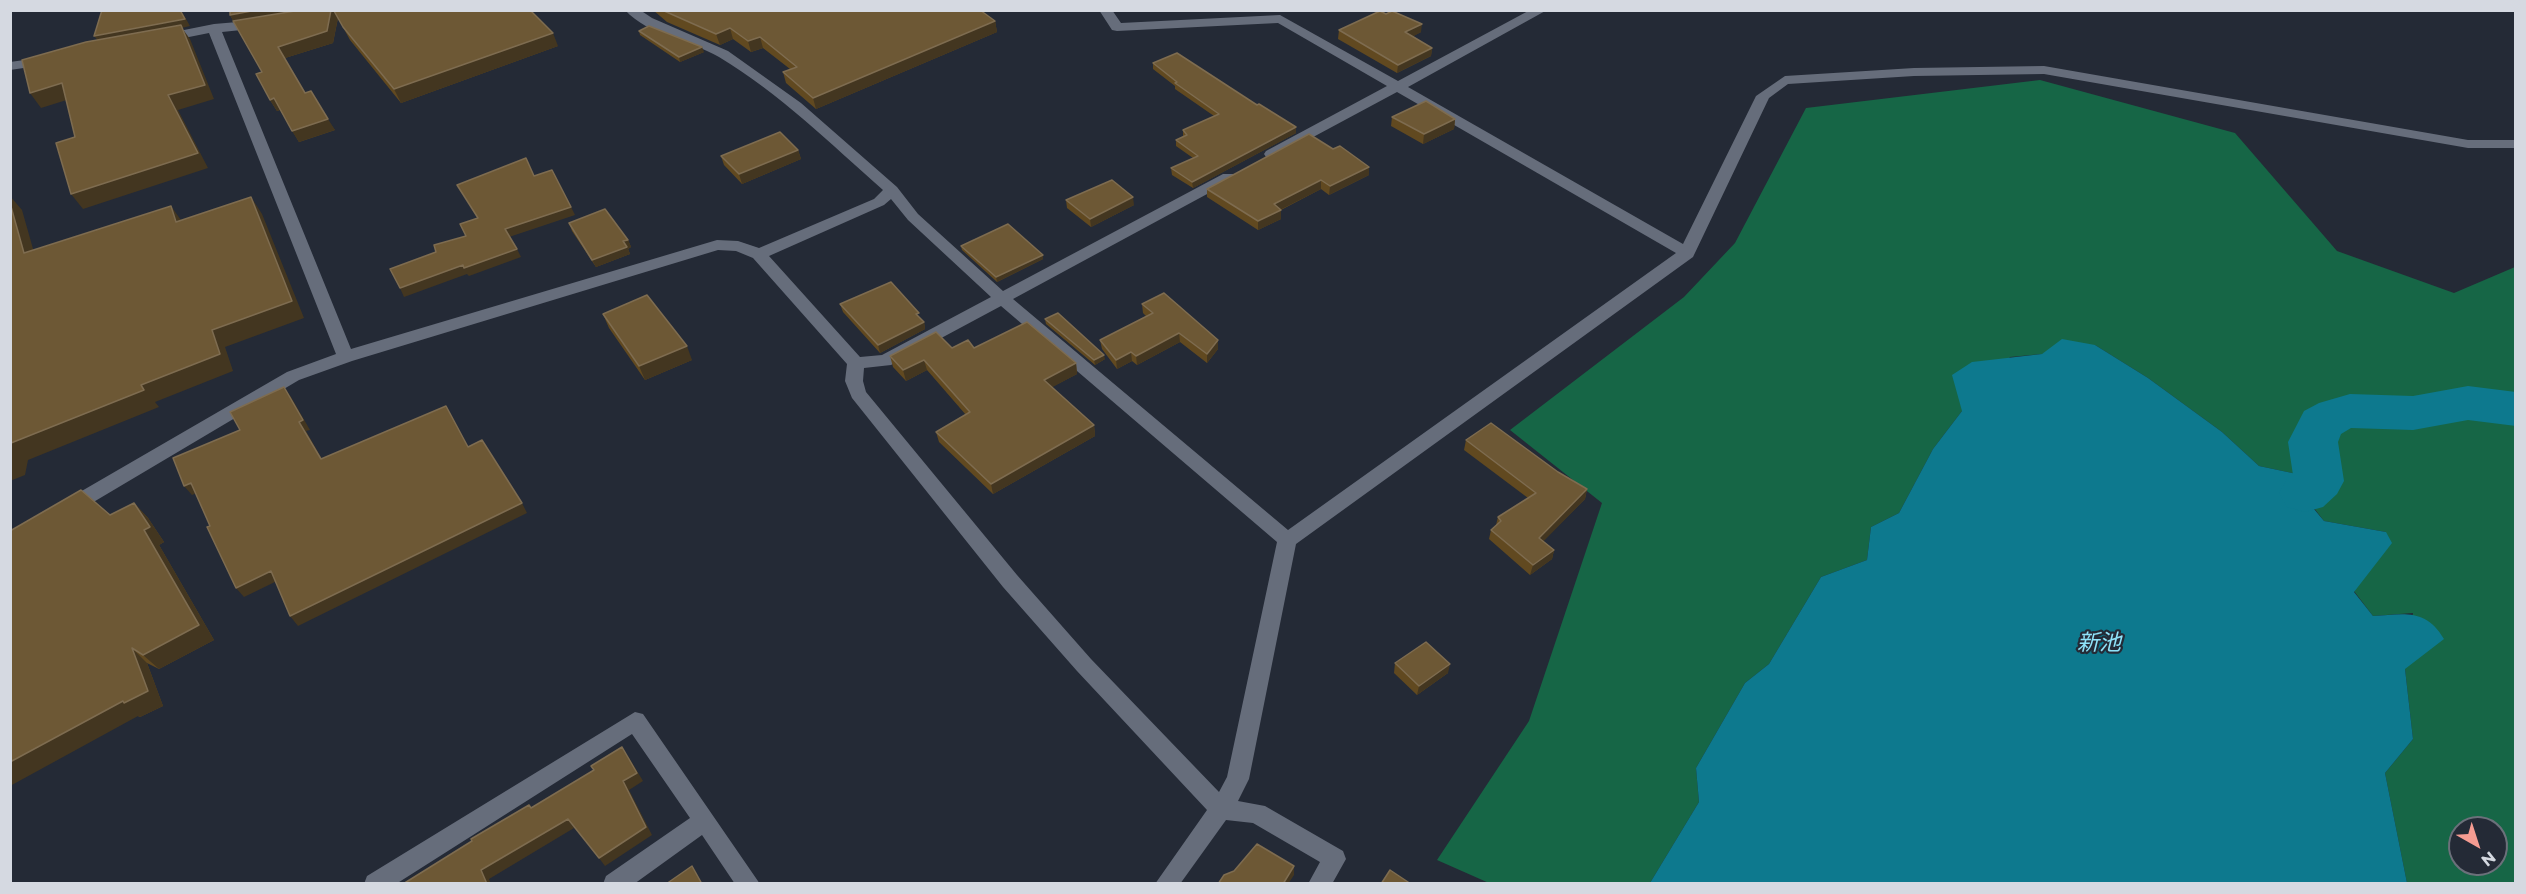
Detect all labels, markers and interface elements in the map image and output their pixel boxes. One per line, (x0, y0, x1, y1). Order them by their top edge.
water label: 新池 (2077, 631, 2121, 657)
north arrow (2448, 816, 2508, 876)
text: N (2477, 847, 2499, 870)

